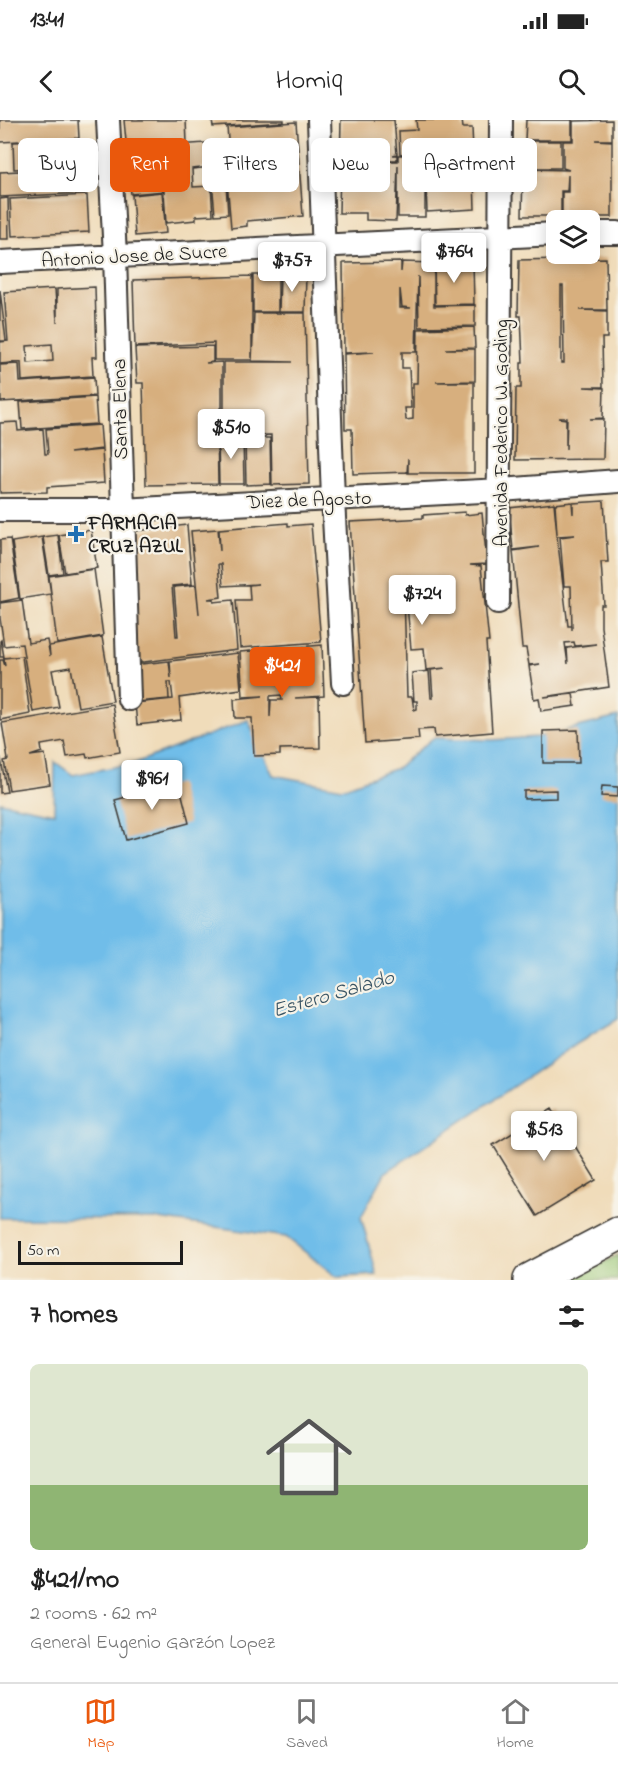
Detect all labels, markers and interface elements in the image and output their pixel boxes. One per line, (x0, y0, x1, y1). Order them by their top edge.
text: 13:41 (30, 5, 64, 37)
text: Homiq (276, 62, 342, 101)
icon: back (30, 65, 63, 98)
icon: search (555, 65, 588, 98)
chip: Buy (18, 138, 98, 192)
chip: Rent (110, 138, 190, 192)
chip: Filters (202, 138, 299, 192)
chip: New (311, 138, 390, 192)
chip: Apartment (402, 138, 537, 192)
map controls (546, 210, 600, 264)
button: layers (546, 210, 600, 264)
pin: $764 (418, 233, 490, 284)
street label: Antonio Jose de Sucre (41, 238, 228, 277)
text: $764 (435, 238, 473, 267)
pin: $757 (256, 242, 328, 293)
text: $757 (272, 247, 312, 276)
street label: Avenida Federico W. Goding (488, 319, 518, 547)
street label: Santa Elena (106, 358, 137, 460)
pin: $510 (195, 409, 267, 460)
text: $510 (212, 414, 250, 443)
street label: Diez de Agosto (245, 485, 372, 519)
place label: FARMACIA CRUZ AZUL (87, 510, 183, 562)
marker: FARMACIA CRUZ AZUL (69, 527, 83, 541)
pin: $724 (386, 575, 458, 626)
text: $724 (403, 580, 441, 609)
pin: $421 (246, 647, 318, 698)
text: $421 (264, 652, 300, 681)
pin: $961 (116, 760, 188, 811)
text: $961 (135, 765, 169, 794)
water label: Estero Salado (269, 963, 399, 1027)
pin: $513 (508, 1111, 580, 1162)
text: $513 (525, 1116, 563, 1145)
scale bar (18, 1238, 183, 1266)
text: 50 m (27, 1239, 59, 1263)
text: 7 homes (30, 1297, 118, 1335)
icon: filters (555, 1300, 588, 1333)
icon: home (255, 1403, 363, 1511)
text: $421/mo (30, 1562, 119, 1600)
text: 2 rooms · 62 m² (30, 1600, 157, 1629)
text: General Eugenio Garzón Lopez (30, 1629, 275, 1658)
tab: Map (84, 1695, 117, 1755)
tab: Saved (286, 1695, 328, 1755)
tab: Home (496, 1695, 534, 1755)

